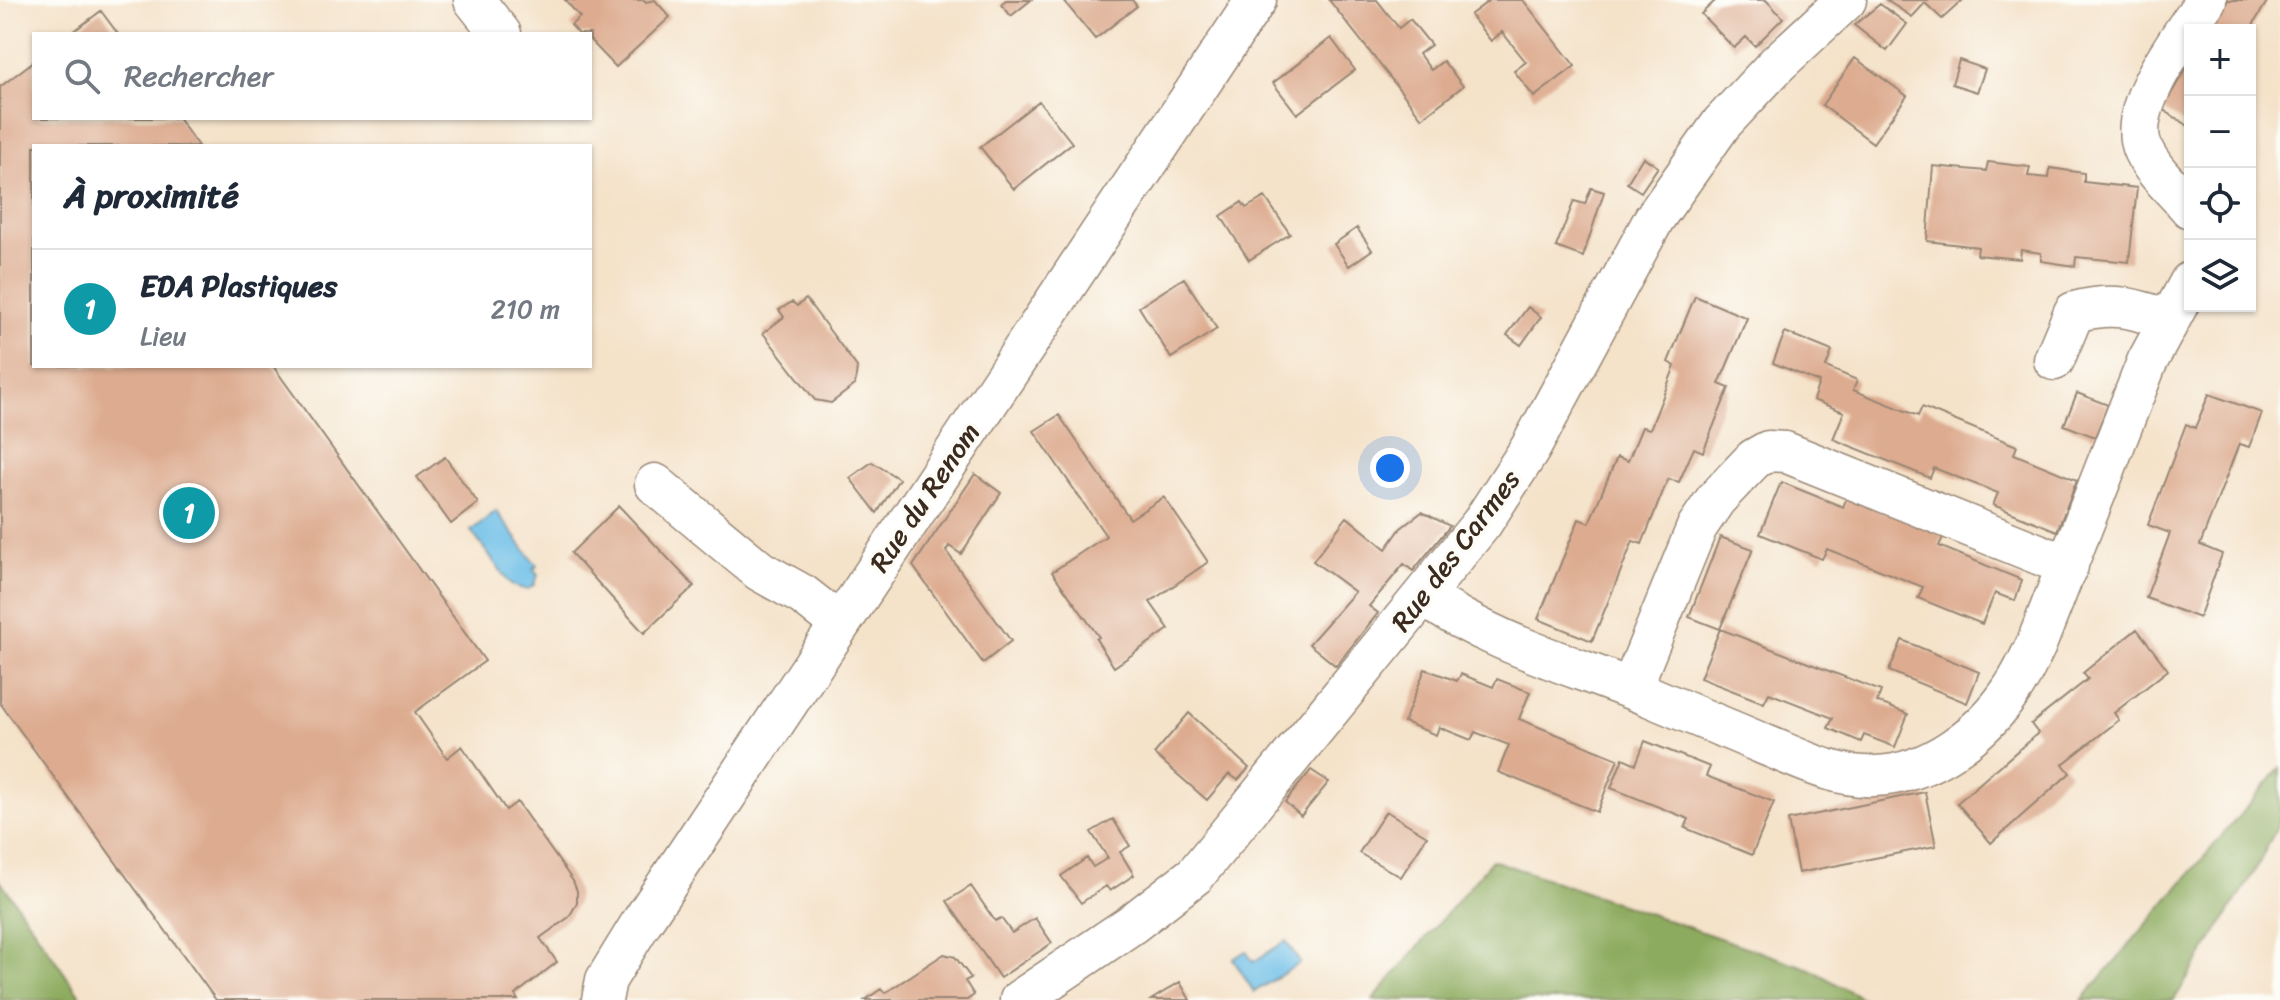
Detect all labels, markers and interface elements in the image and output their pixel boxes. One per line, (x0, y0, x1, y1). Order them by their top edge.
map controls (2184, 24, 2256, 312)
button: + (2184, 24, 2256, 96)
search box (32, 32, 592, 120)
text: Rechercher (124, 49, 274, 103)
icon: search (60, 54, 104, 98)
button: − (2184, 96, 2256, 168)
text: À proximité (64, 166, 239, 226)
button: locate (2184, 168, 2256, 240)
button: layers (2184, 240, 2256, 312)
text: EDA Plastiques (140, 259, 337, 313)
text: 1 (84, 286, 96, 332)
text: 210 m (491, 286, 560, 332)
text: Lieu (140, 313, 187, 359)
street label: Rue du Renom (856, 412, 993, 583)
your location (1370, 448, 1410, 488)
street label: Rue des Carmes (1377, 458, 1533, 642)
pin: 1 (163, 483, 215, 543)

